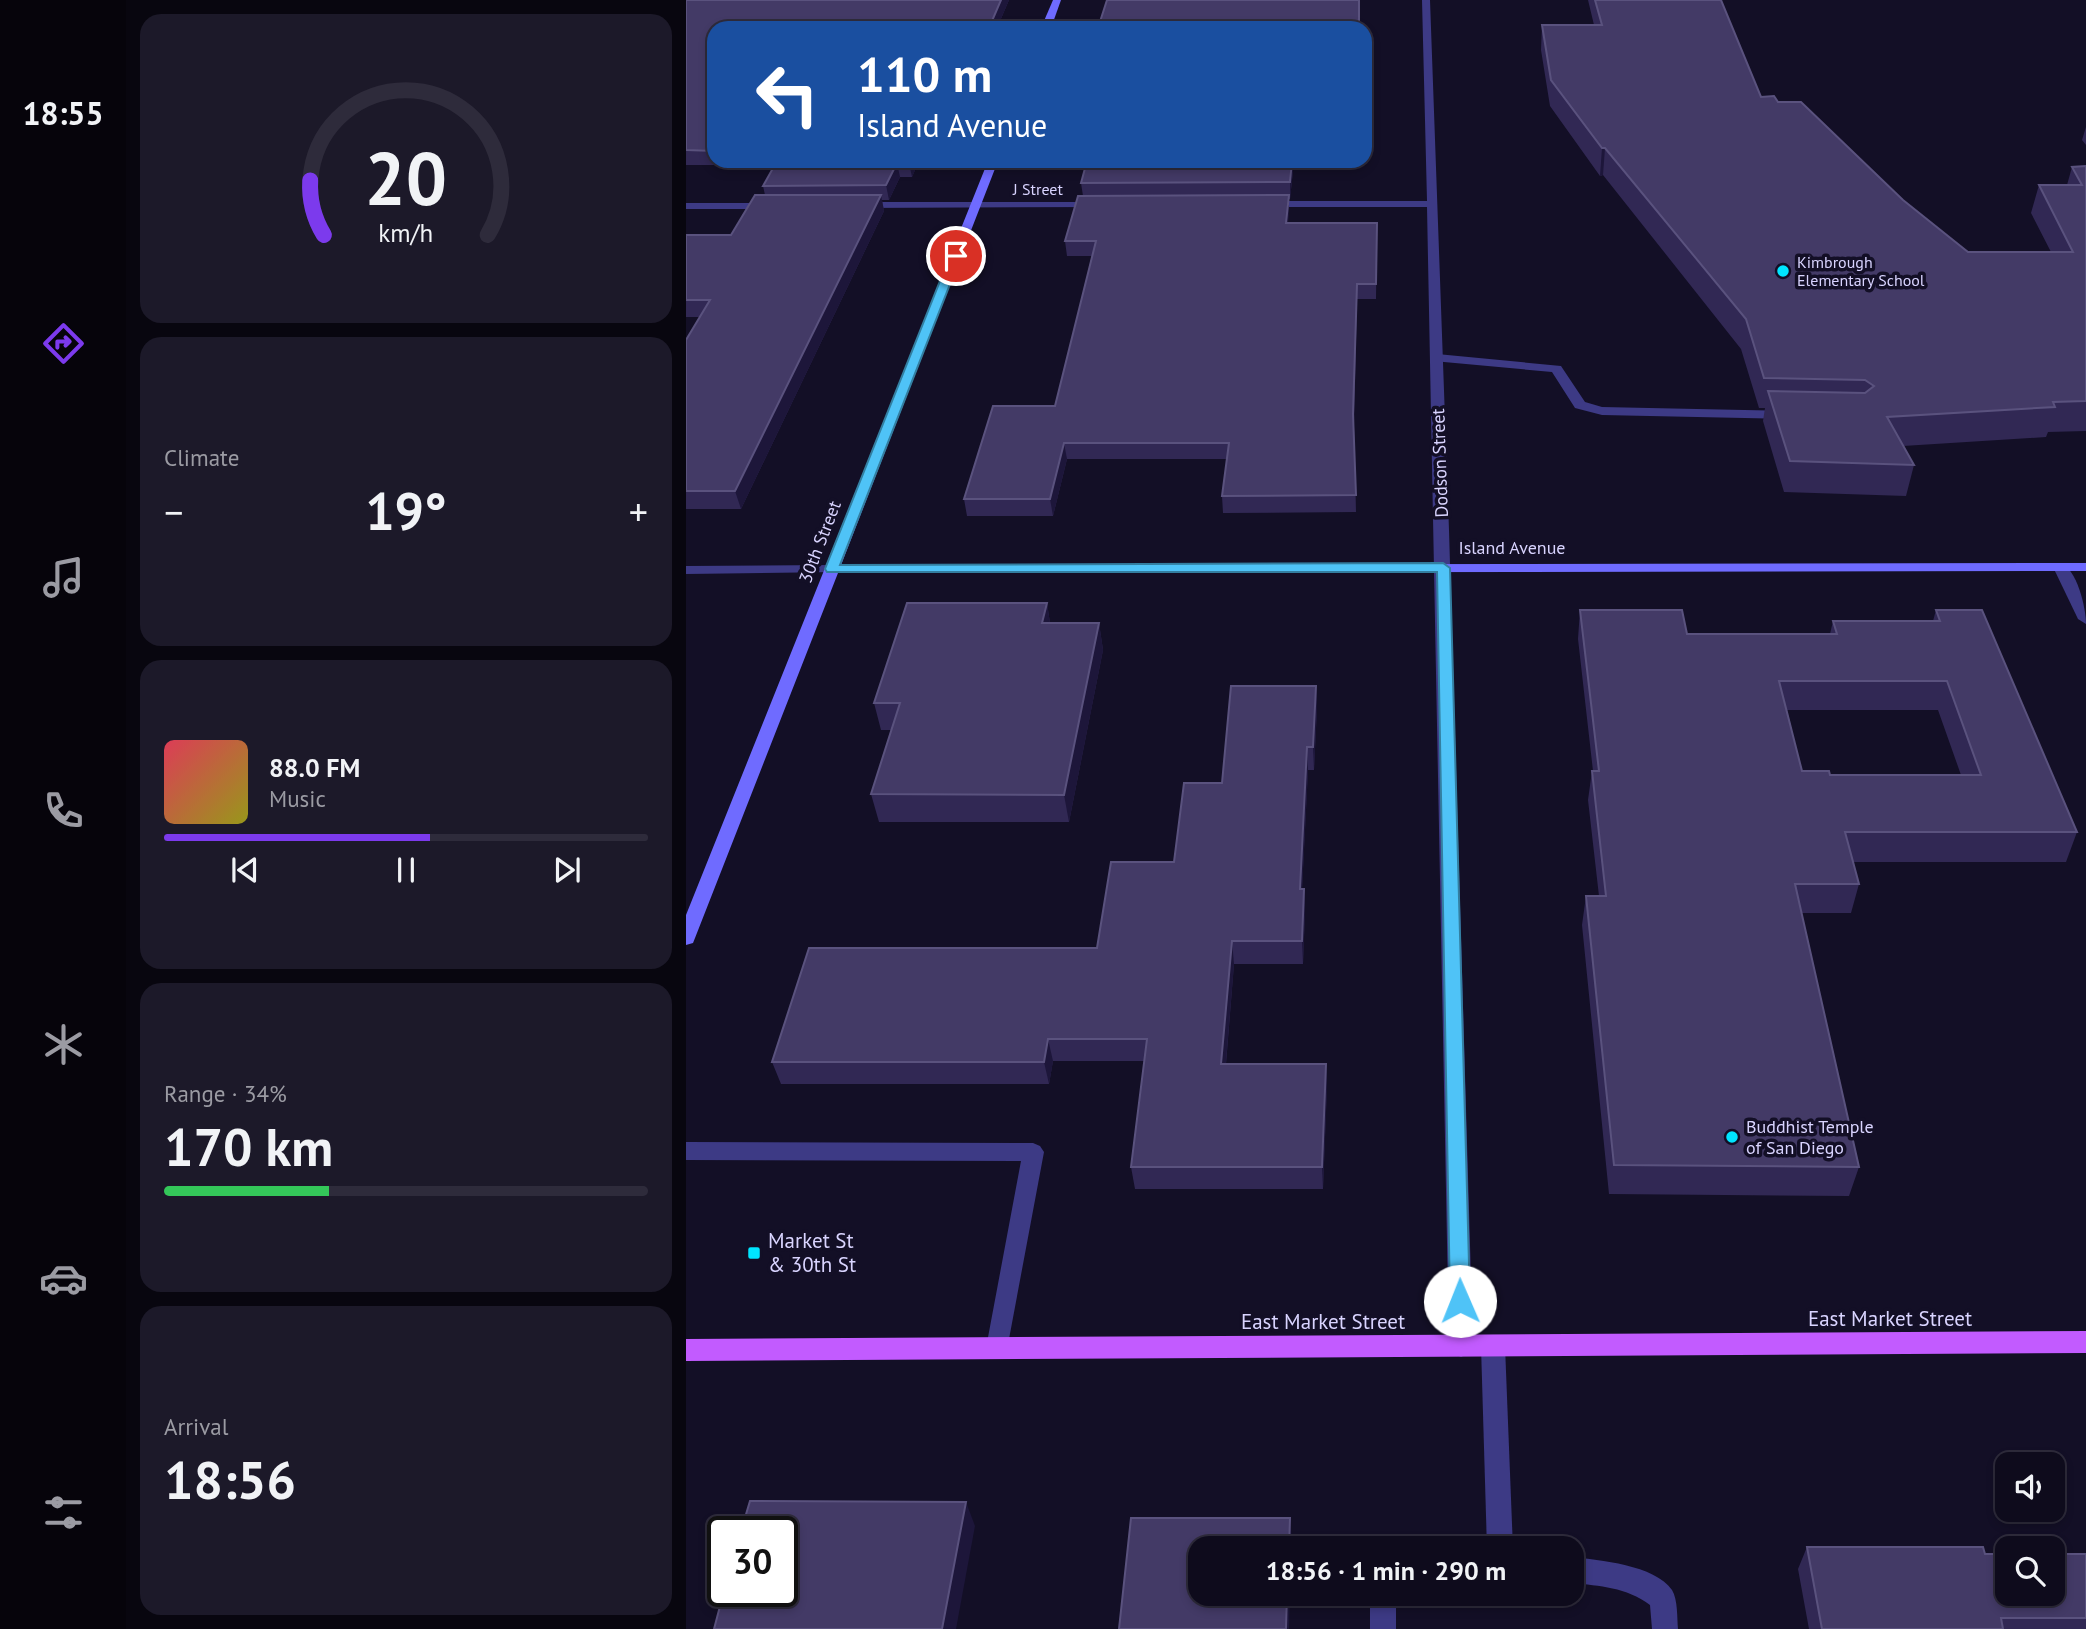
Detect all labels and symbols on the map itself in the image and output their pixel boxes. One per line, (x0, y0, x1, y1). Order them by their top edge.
street label: J Street (1012, 179, 1063, 199)
pin (926, 226, 986, 286)
place label: Kimbrough Elementary School (1797, 252, 1925, 290)
marker: Kimbrough Elementary School (1775, 263, 1791, 279)
street label: Dodson Street (1426, 408, 1453, 518)
street label: 30th Street (793, 497, 846, 586)
street label: Island Avenue (1459, 536, 1565, 559)
place label: Buddhist Temple of San Diego (1746, 1115, 1874, 1159)
marker: Buddhist Temple of San Diego (1724, 1129, 1740, 1145)
place label: Market St & 30th St (768, 1227, 856, 1278)
marker: Market St & 30th St (746, 1245, 762, 1261)
position arrow (1423, 1264, 1497, 1338)
street label: East Market Street (1808, 1305, 1972, 1332)
street label: East Market Street (1241, 1308, 1405, 1335)
speed limit sign: 30 (707, 1516, 798, 1607)

